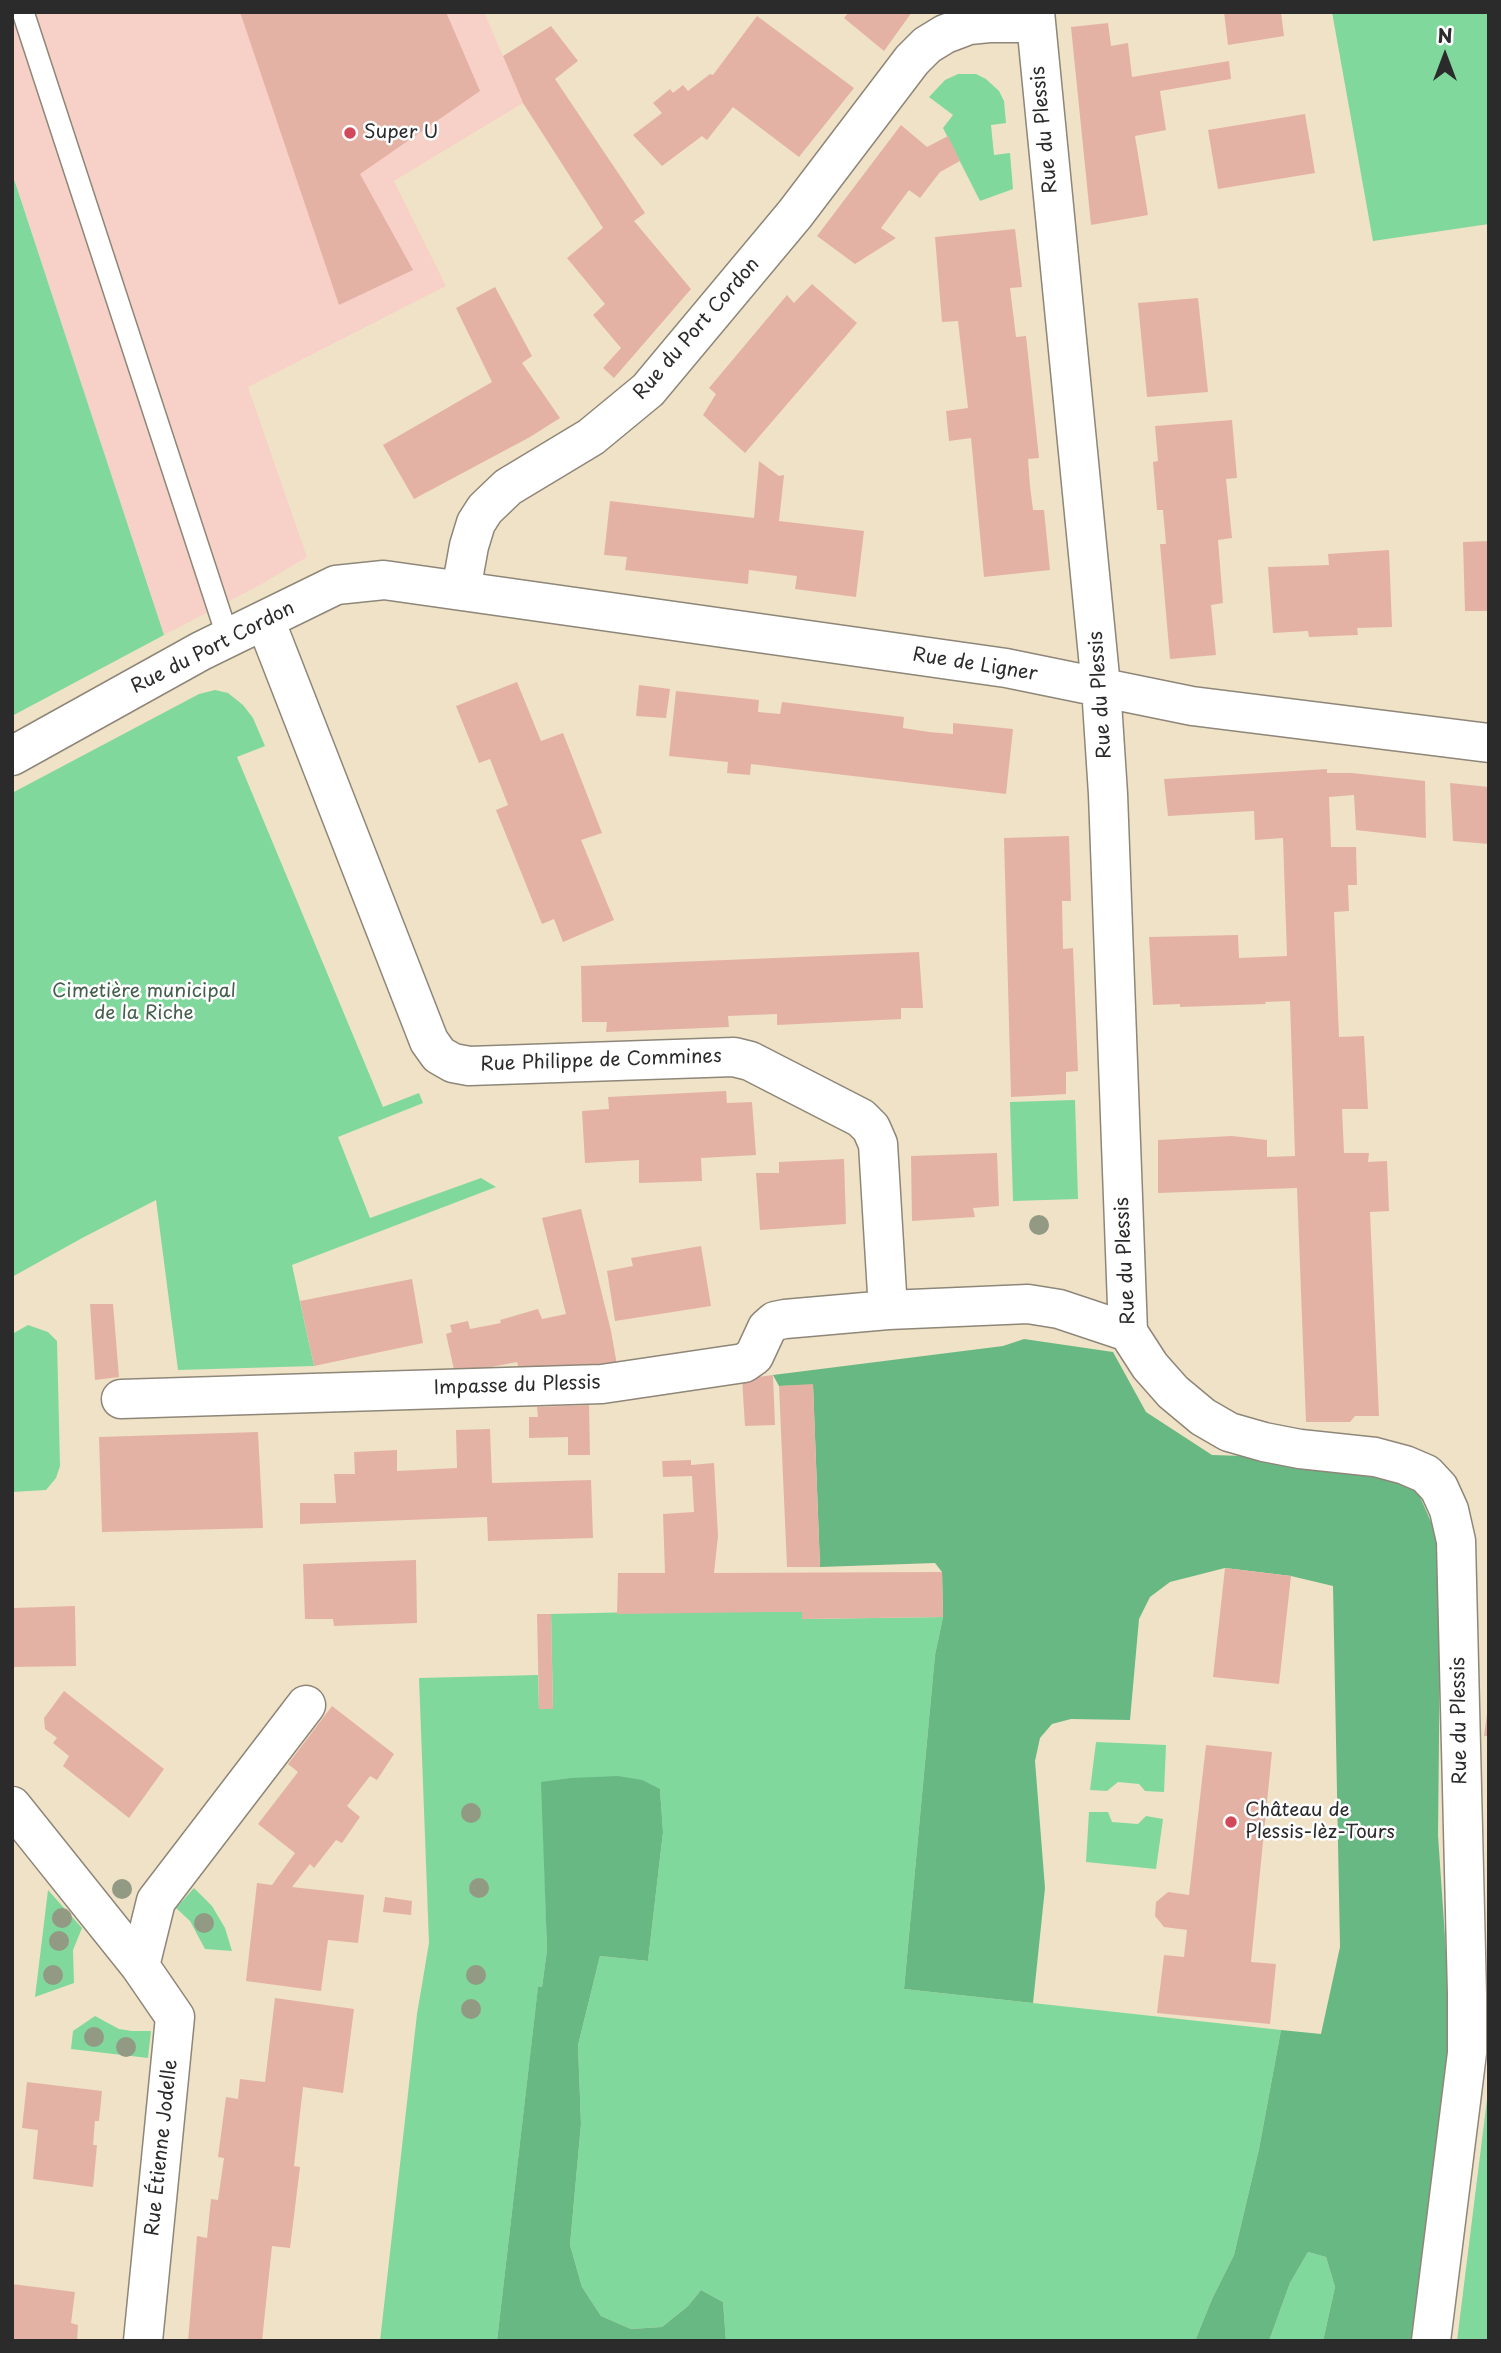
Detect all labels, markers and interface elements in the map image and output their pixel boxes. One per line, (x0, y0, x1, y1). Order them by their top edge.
north arrow (1410, 21, 1480, 91)
text: N (1437, 21, 1453, 49)
street label: Rue du Plessis (1027, 65, 1063, 195)
place label: Super U (364, 122, 438, 144)
marker: Super U (342, 125, 358, 141)
street label: Rue du Port Cordon (629, 253, 765, 405)
street label: Rue du Port Cordon (128, 597, 298, 699)
street label: Rue du Plessis (1085, 630, 1117, 760)
street label: Rue de Ligner (911, 644, 1039, 686)
park label: Cimetière municipal de la Riche (52, 981, 236, 1025)
street label: Rue Philippe de Commines (480, 1045, 722, 1077)
street label: Rue du Plessis (1111, 1197, 1141, 1325)
street label: Impasse du Plessis (433, 1372, 601, 1400)
street label: Rue du Plessis (1447, 1657, 1473, 1785)
place label: Château de Plessis-lèz-Tours (1245, 1800, 1395, 1844)
marker: Château de Plessis-lèz-Tours (1223, 1814, 1239, 1830)
street label: Rue Étienne Jodelle (141, 2059, 183, 2237)

